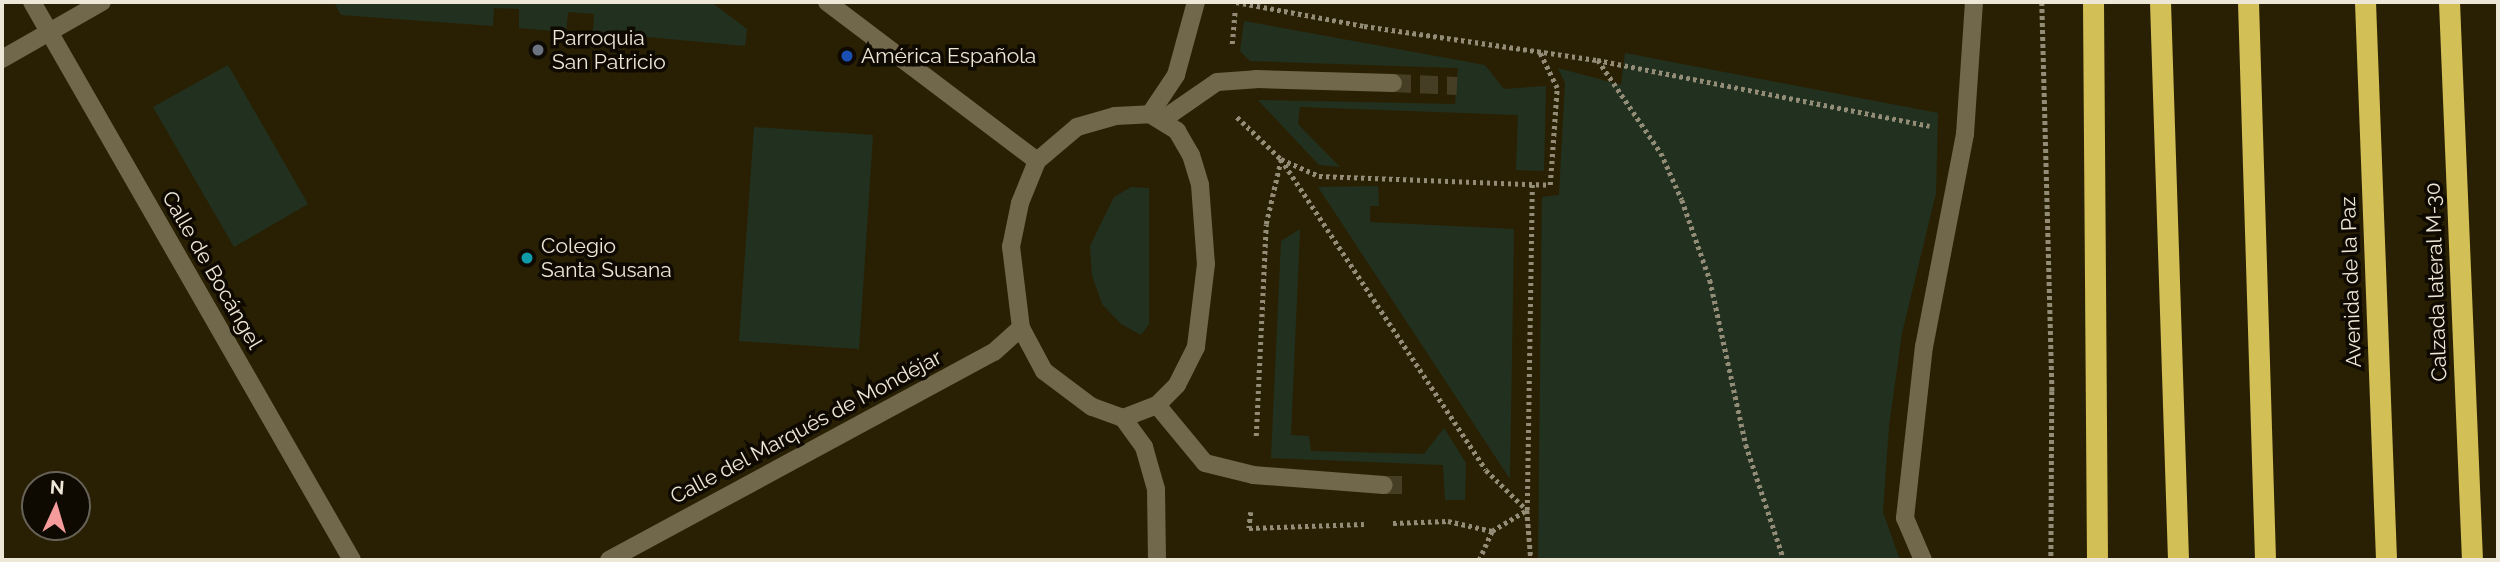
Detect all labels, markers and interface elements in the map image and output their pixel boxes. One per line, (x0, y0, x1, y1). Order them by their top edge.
place label: Parroquia San Patricio (552, 25, 666, 75)
marker: Parroquia San Patricio (530, 42, 546, 58)
place label: América Española (861, 43, 1036, 69)
marker: América Española (839, 48, 855, 64)
street label: Calzada lateral M-30 (2420, 182, 2452, 382)
street label: Calle de Bocángel (156, 186, 268, 354)
street label: Avenida de la Paz (2335, 196, 2367, 368)
place label: Colegio Santa Susana (541, 233, 672, 283)
marker: Colegio Santa Susana (519, 250, 535, 266)
street label: Calle del Marqués de Mondéjar (666, 344, 946, 510)
north arrow (21, 471, 91, 541)
text: N (49, 476, 65, 499)

